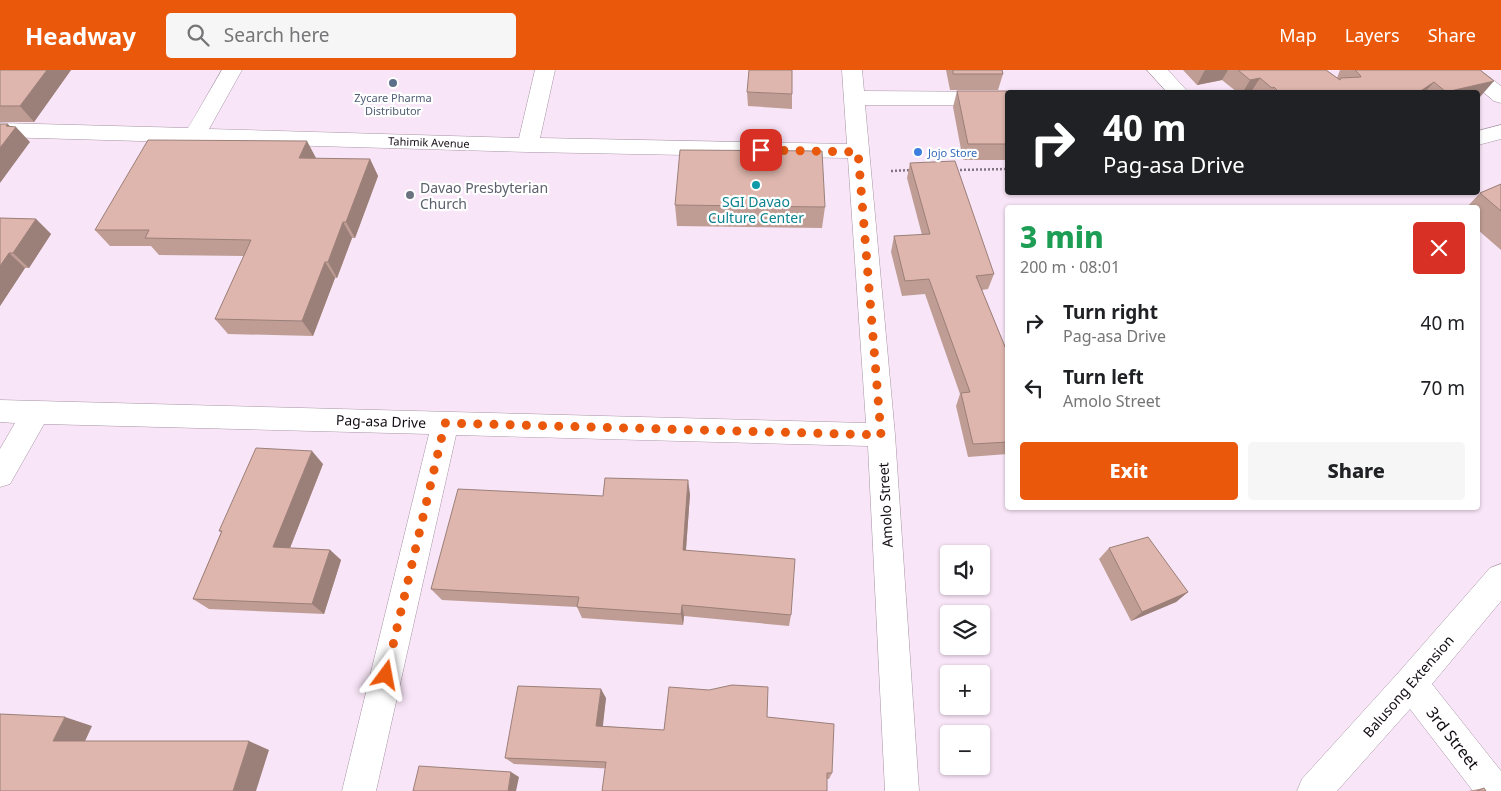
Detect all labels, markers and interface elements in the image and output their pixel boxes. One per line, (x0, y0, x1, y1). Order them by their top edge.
search box (166, 13, 516, 58)
text: Headway (25, 19, 136, 52)
icon: search (184, 21, 212, 49)
text: Search here (224, 22, 330, 48)
text: Map (1279, 23, 1317, 47)
text: Layers (1345, 23, 1400, 47)
text: Share (1428, 23, 1476, 47)
marker: Zycare Pharma Distributor (387, 77, 399, 89)
place label: Zycare Pharma Distributor (354, 90, 432, 118)
text: 40 m (1103, 104, 1186, 151)
icon: right (1020, 110, 1085, 175)
pin (740, 129, 782, 171)
street label: Tahimik Avenue (388, 133, 470, 151)
icon: arrive (747, 136, 775, 164)
place label: Jojo Store (927, 145, 977, 160)
marker: Jojo Store (912, 146, 924, 158)
text: Pag-asa Drive (1103, 149, 1245, 179)
place label: Davao Presbyterian Church (420, 178, 548, 213)
marker: SGI Davao Culture Center (750, 179, 762, 191)
marker: Davao Presbyterian Church (404, 189, 416, 201)
place label: SGI Davao Culture Center (708, 192, 804, 227)
text: 3 min (1020, 216, 1104, 257)
button: close (1413, 222, 1465, 274)
text: 200 m · 08:01 (1020, 256, 1120, 278)
text: Turn right (1063, 299, 1158, 325)
icon: right (1020, 309, 1048, 337)
text: 40 m (1421, 310, 1465, 336)
text: Pag-asa Drive (1063, 325, 1166, 347)
text: Turn left (1063, 364, 1144, 390)
icon: left (1020, 374, 1048, 402)
text: 70 m (1421, 375, 1465, 401)
text: Amolo Street (1063, 390, 1161, 412)
street label: Pag-asa Drive (336, 410, 426, 432)
button: Exit (1020, 442, 1238, 500)
button: Share (1248, 442, 1465, 500)
street label: Amolo Street (873, 462, 897, 548)
map controls (940, 545, 990, 775)
button: sound (940, 545, 990, 595)
button: layers (940, 605, 990, 655)
street label: Balusong Extension (1358, 631, 1458, 741)
position arrow (359, 648, 411, 700)
button: + (940, 665, 990, 715)
street label: 3rd Street (1422, 702, 1485, 774)
button: − (940, 725, 990, 775)

